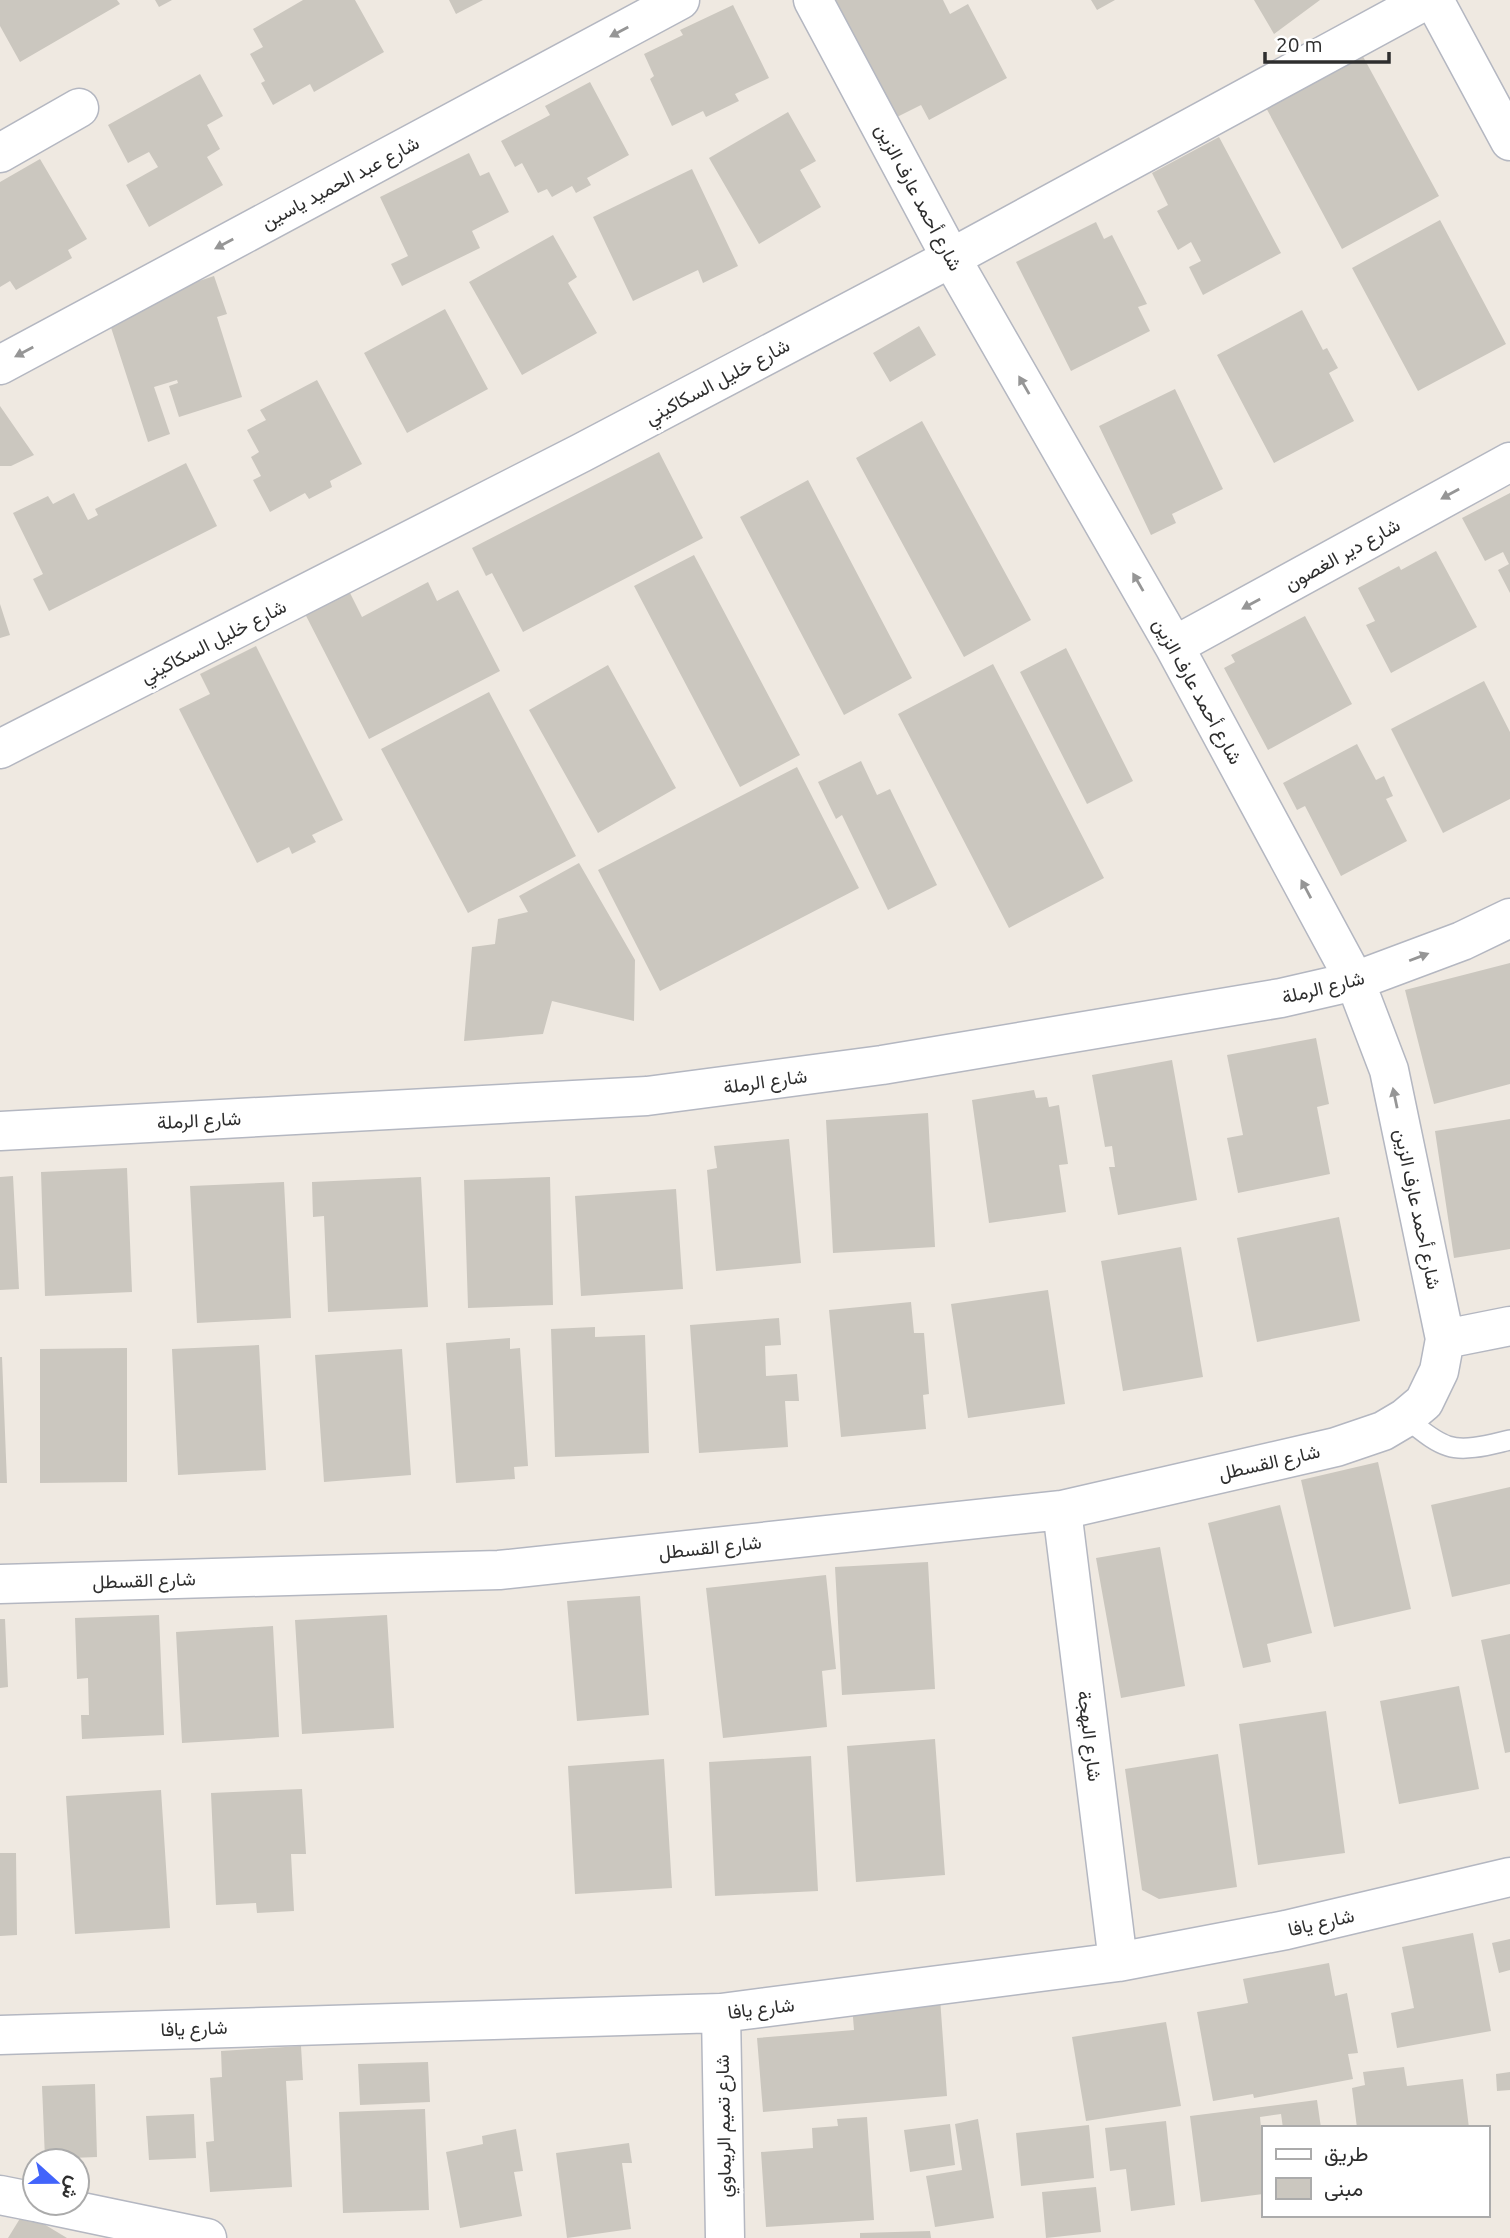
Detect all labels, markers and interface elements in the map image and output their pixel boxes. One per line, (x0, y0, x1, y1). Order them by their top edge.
scale bar (1265, 21, 1389, 65)
one-way arrow (610, 26, 629, 38)
text: 20 m (1276, 32, 1323, 56)
street label: شارع أحمد عارف الزين (869, 120, 967, 275)
street label: شارع عبد الحميد ياسين (257, 131, 424, 235)
one-way arrow (215, 238, 234, 250)
street label: شارع خليل السكاكيني (641, 334, 795, 433)
one-way arrow (14, 346, 34, 357)
one-way arrow (1018, 376, 1030, 395)
one-way arrow (1440, 489, 1460, 500)
street label: شارع دير الغصون (1281, 513, 1404, 596)
one-way arrow (1132, 573, 1144, 592)
street label: شارع خليل السكاكيني (136, 595, 292, 692)
one-way arrow (1241, 598, 1260, 610)
street label: شارع أحمد عارف الزين (1147, 614, 1247, 769)
one-way arrow (1300, 879, 1312, 899)
one-way arrow (1408, 951, 1429, 962)
street label: شارع الرملة (1279, 966, 1367, 1010)
street label: شارع الرملة (722, 1064, 809, 1100)
one-way arrow (1389, 1087, 1400, 1109)
street label: شارع الرملة (156, 1107, 242, 1135)
street label: شارع أحمد عارف الزين (1388, 1127, 1446, 1292)
street label: شارع القسطل (1216, 1440, 1322, 1486)
street label: شارع القسطل (657, 1531, 763, 1565)
street label: شارع القسطل (92, 1567, 196, 1595)
street label: شارع البهجة (1072, 1689, 1106, 1783)
street label: شارع يافا (1286, 1904, 1357, 1942)
street label: شارع يافا (726, 1993, 796, 2025)
street label: شارع يافا (160, 2016, 228, 2042)
street label: شارع تميم الريماوي (711, 2054, 740, 2198)
legend (1262, 2126, 1489, 2217)
text: طريق (1324, 2141, 1369, 2167)
north arrow (21, 2147, 91, 2217)
text: ش (57, 2173, 86, 2203)
text: مبنى (1324, 2176, 1363, 2201)

